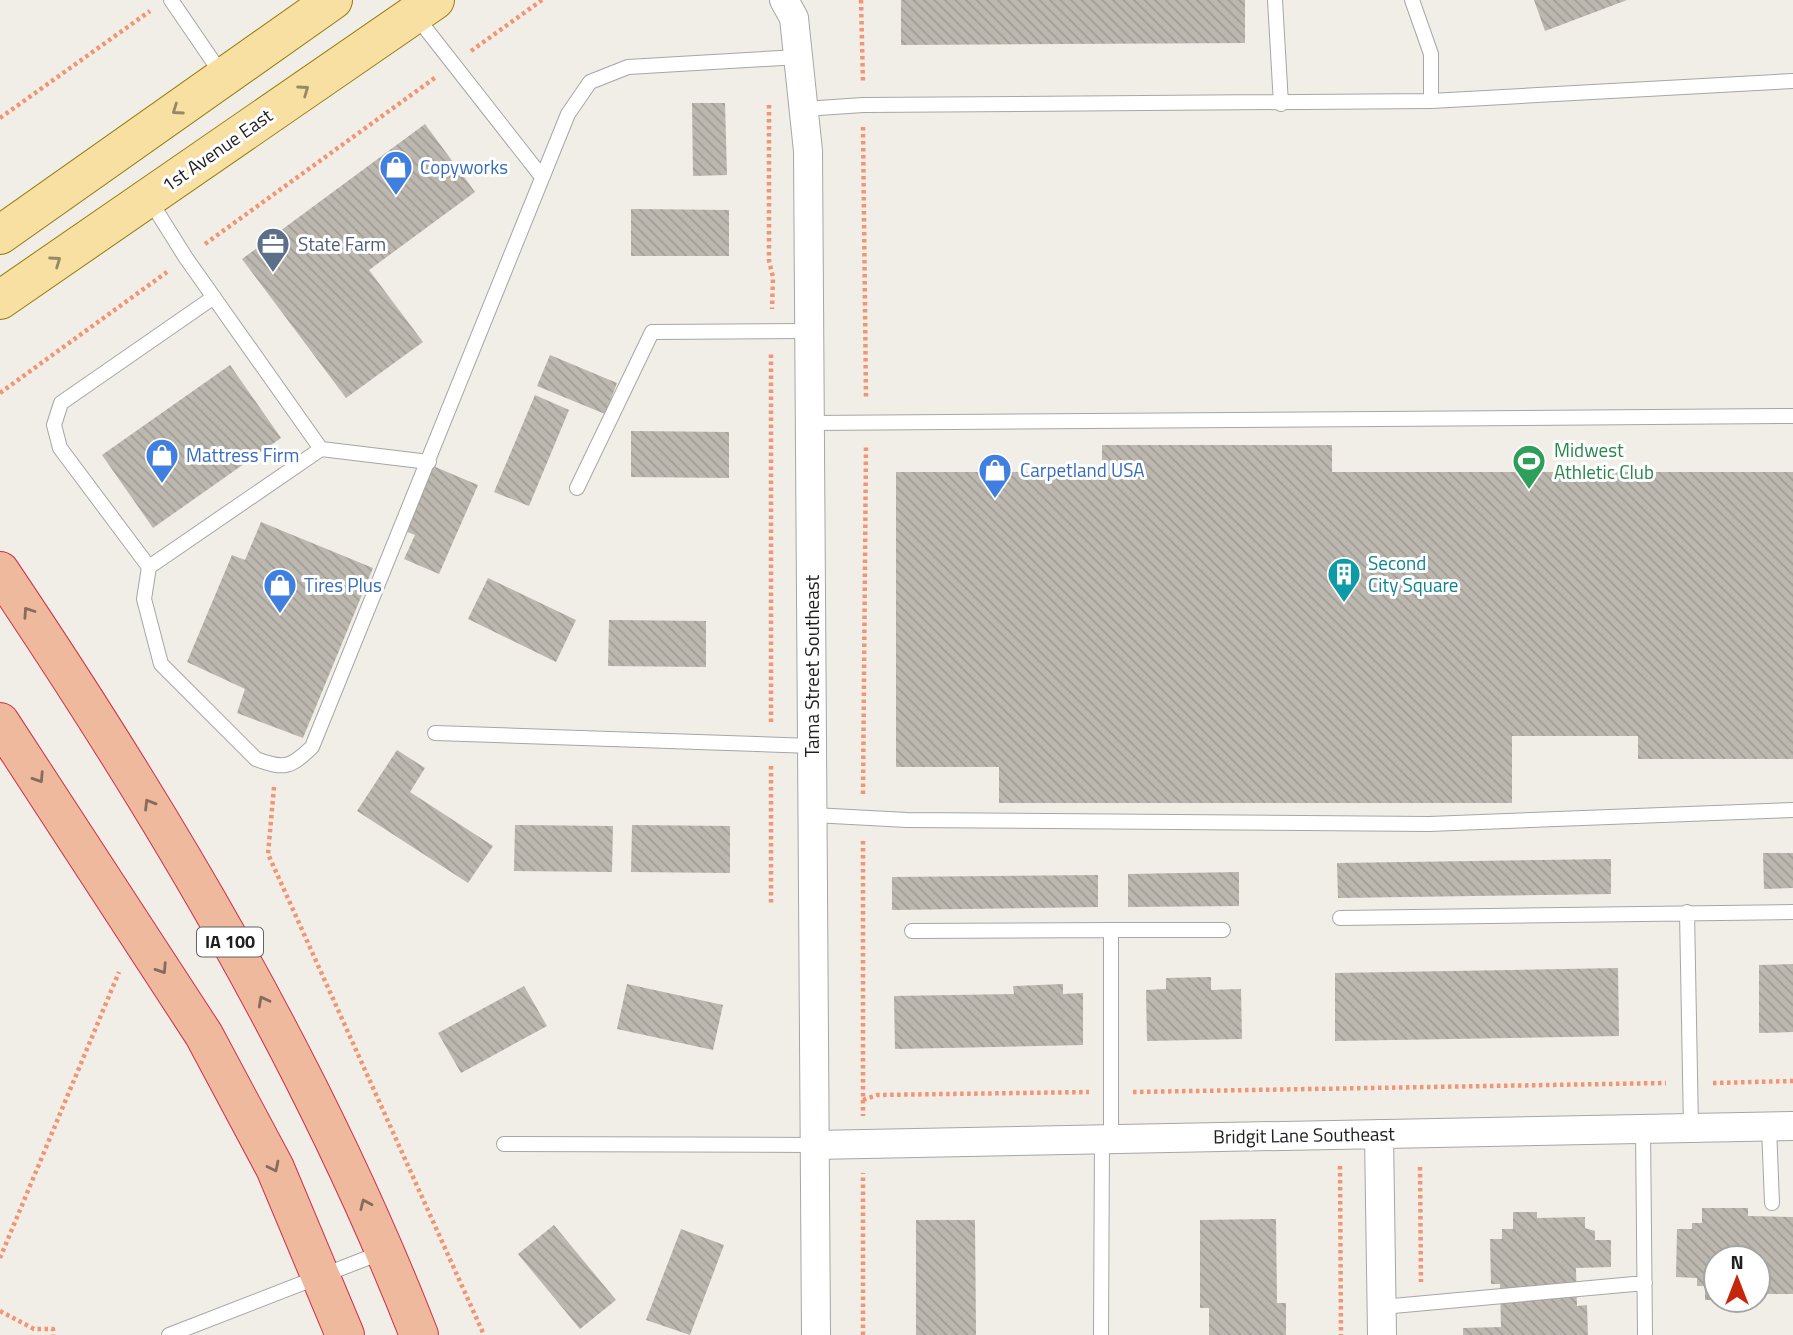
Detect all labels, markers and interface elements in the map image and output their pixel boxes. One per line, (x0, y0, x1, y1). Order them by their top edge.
one-way arrow (296, 86, 309, 98)
street label: 1st Avenue East (155, 100, 278, 199)
one-way arrow (172, 102, 185, 115)
shop icon: Copyworks (377, 148, 415, 197)
place label: Copyworks (420, 152, 508, 181)
office icon: State Farm (254, 225, 292, 274)
place label: State Farm (298, 229, 386, 258)
one-way arrow (48, 257, 61, 269)
place label: Midwest Athletic Club (1554, 435, 1654, 486)
shop icon: Mattress Firm (143, 436, 181, 485)
place label: Mattress Firm (186, 440, 299, 469)
sports icon: Midwest Athletic Club (1510, 442, 1548, 491)
shop icon: Carpetland USA (976, 451, 1014, 500)
place label: Carpetland USA (1020, 455, 1145, 484)
place label: Second City Square (1368, 548, 1458, 599)
building icon: Second City Square (1325, 555, 1363, 604)
shop icon: Tires Plus (261, 566, 299, 615)
place label: Tires Plus (304, 570, 382, 599)
street label: Tama Street Southeast (797, 574, 826, 757)
one-way arrow (23, 606, 36, 619)
one-way arrow (30, 770, 43, 783)
one-way arrow (144, 798, 157, 811)
road number: IA 100 (197, 928, 263, 957)
one-way arrow (154, 961, 166, 974)
one-way arrow (258, 996, 271, 1008)
street label: Bridgit Lane Southeast (1213, 1118, 1395, 1151)
one-way arrow (266, 1160, 280, 1172)
one-way arrow (359, 1199, 373, 1211)
north arrow (1702, 1244, 1772, 1314)
text: N (1730, 1247, 1744, 1276)

